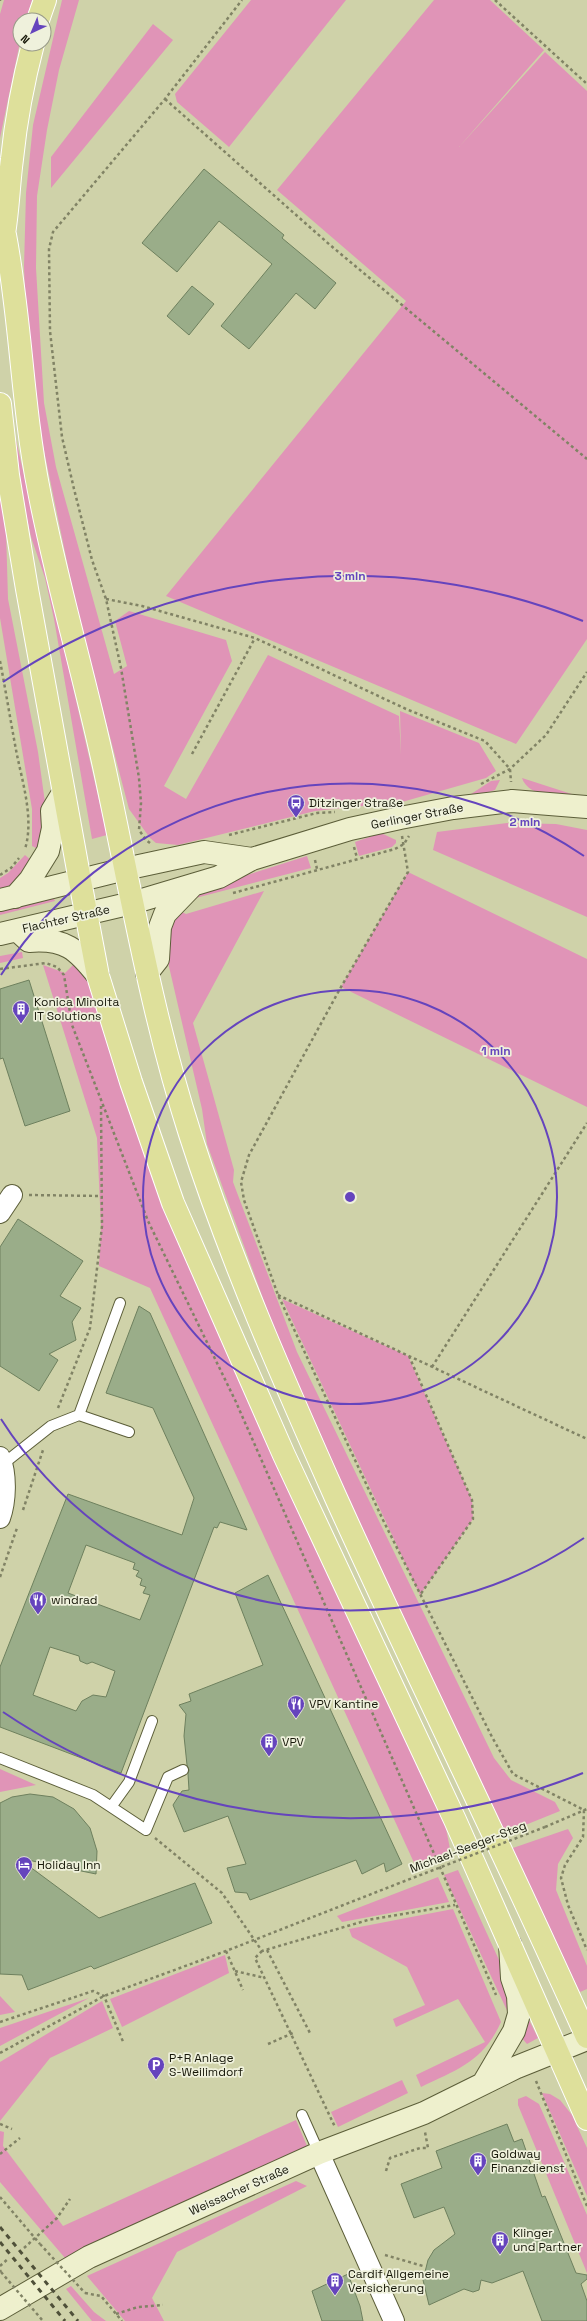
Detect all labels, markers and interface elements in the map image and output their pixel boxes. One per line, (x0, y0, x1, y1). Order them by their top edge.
north arrow (12, 12, 52, 52)
text: N (18, 32, 33, 47)
text: 3 min (334, 568, 366, 584)
bus stop icon: Ditzinger Straße (286, 793, 306, 818)
place label: Ditzinger Straße (309, 795, 403, 811)
street label: Gerlinger Straße (369, 799, 465, 833)
text: 2 min (509, 814, 541, 830)
street label: Flachter Straße (21, 901, 111, 937)
place label: Konica Minolta IT Solutions (34, 994, 119, 1024)
building icon: Konica Minolta IT Solutions (11, 999, 31, 1024)
text: 1 min (481, 1043, 511, 1059)
centre of rings (343, 1190, 357, 1204)
restaurant icon: windrad (28, 1590, 48, 1615)
place label: windrad (51, 1592, 97, 1608)
restaurant icon: VPV Kantine (286, 1694, 306, 1719)
place label: VPV Kantine (309, 1696, 378, 1712)
building icon: VPV (259, 1732, 279, 1757)
place label: VPV (282, 1734, 305, 1750)
street label: Michael-Seeger-Steg (407, 1817, 529, 1877)
hotel icon: Holiday Inn (14, 1855, 34, 1880)
place label: Holiday Inn (37, 1857, 101, 1873)
place label: P+R Anlage S-Weilimdorf (169, 2050, 243, 2080)
parking icon: P+R Anlage S-Weilimdorf (146, 2055, 166, 2080)
place label: Goldway Finanzdienst (491, 2146, 565, 2176)
building icon: Goldway Finanzdienst (468, 2151, 488, 2176)
street label: Weissacher Straße (187, 2161, 291, 2219)
place label: Klinger und Partner (513, 2225, 582, 2255)
building icon: Klinger und Partner (490, 2230, 510, 2255)
place label: Cardif Allgemeine Versicherung (348, 2266, 449, 2296)
building icon: Cardif Allgemeine Versicherung (325, 2271, 345, 2296)

